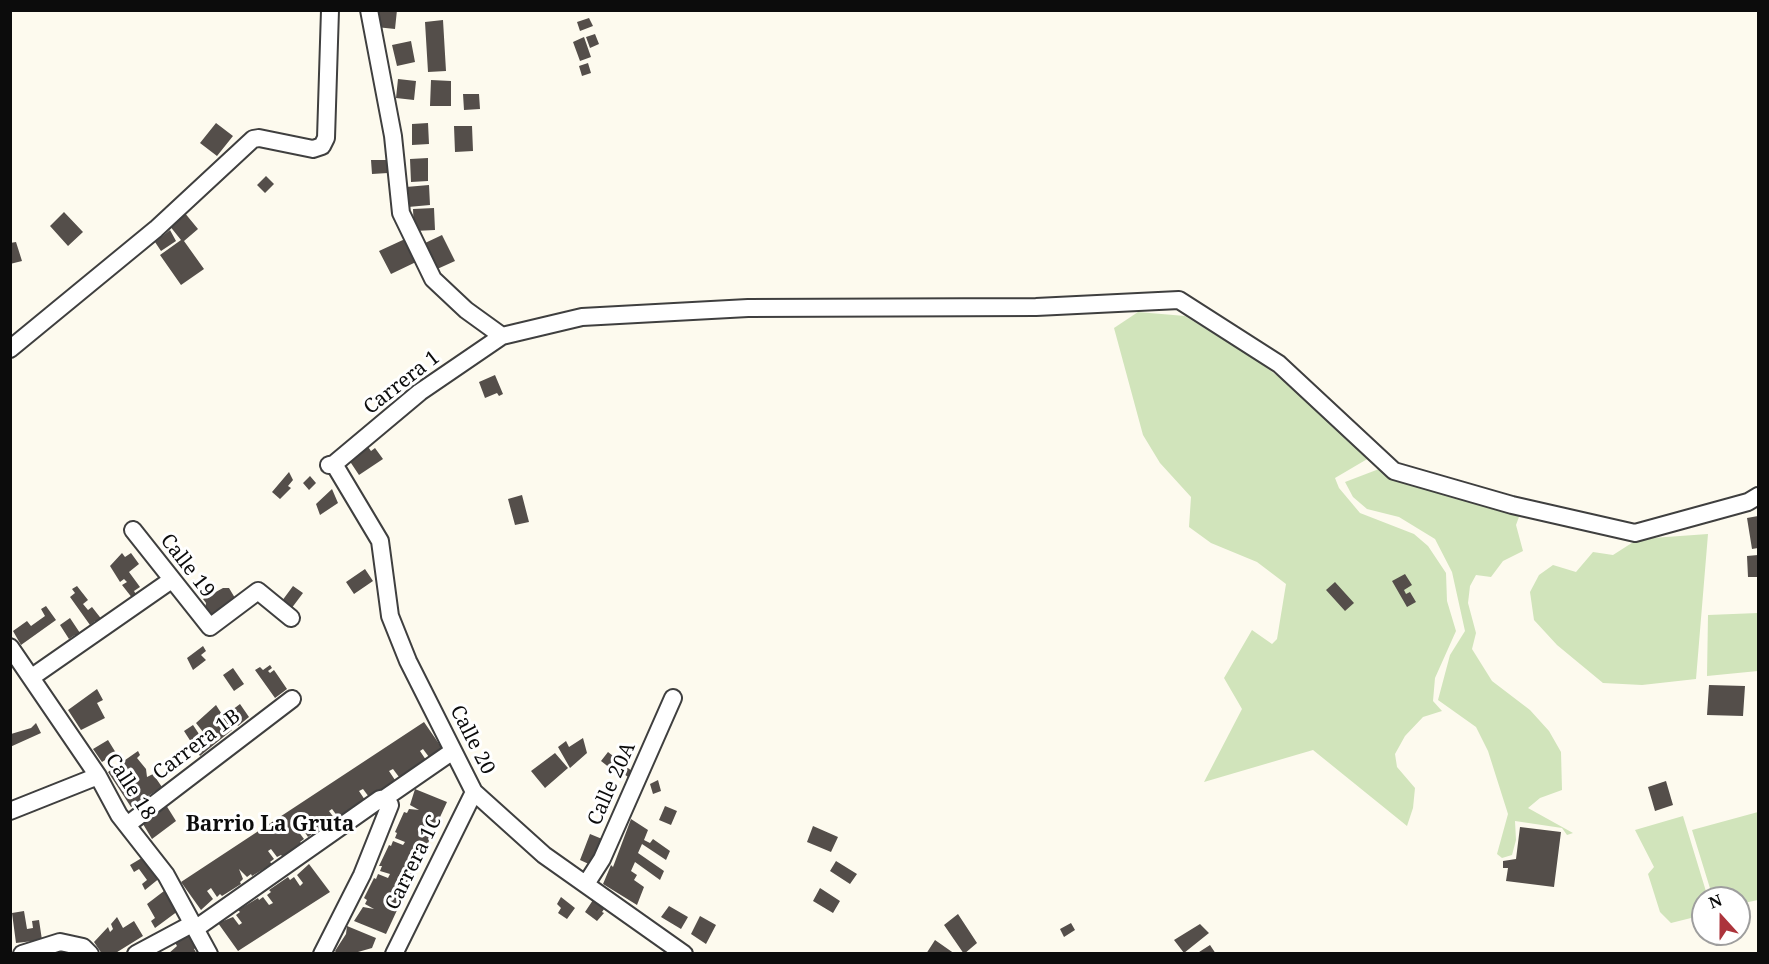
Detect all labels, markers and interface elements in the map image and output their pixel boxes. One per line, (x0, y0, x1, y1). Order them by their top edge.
street label: Carrera 1 (359, 346, 445, 420)
street label: Calle 19 (155, 529, 219, 603)
street label: Calle 20 (444, 701, 500, 779)
street label: Carrera 1B (149, 704, 245, 786)
street label: Calle 20A (583, 739, 641, 829)
street label: Calle 18 (100, 749, 160, 825)
district label: Barrio La Gruta (186, 812, 354, 838)
street label: Carrera 1C (381, 812, 447, 914)
north arrow (1691, 886, 1751, 946)
text: N (1705, 889, 1725, 914)

